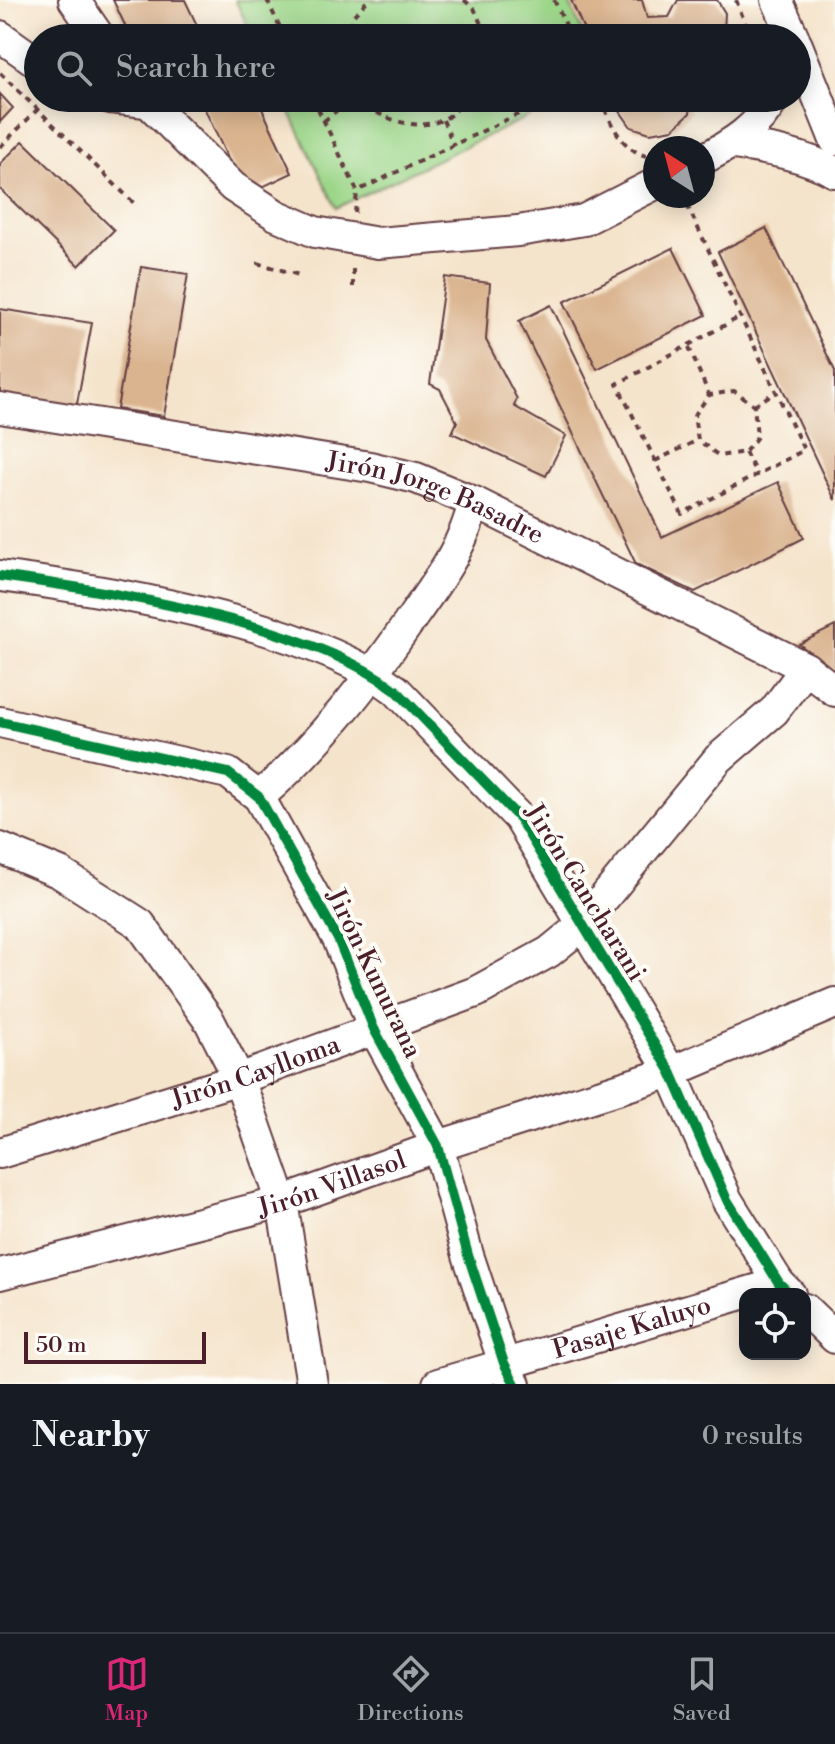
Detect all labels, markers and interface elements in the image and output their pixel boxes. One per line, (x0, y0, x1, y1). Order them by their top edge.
search box (24, 24, 811, 112)
icon: search (52, 46, 96, 90)
text: Search here (116, 49, 276, 87)
north arrow (643, 136, 715, 208)
street label: Jirón Jorge Basadre (323, 445, 549, 551)
street label: Jirón Cancharani (517, 797, 653, 987)
street label: Jirón Kunurana (319, 883, 429, 1064)
street label: Jirón Caylloma (166, 1028, 345, 1116)
street label: Jirón Villasol (254, 1144, 411, 1225)
map controls (739, 1288, 811, 1360)
button: locate (739, 1288, 811, 1360)
street label: Pasaje Kaluyo (549, 1289, 715, 1366)
scale bar (24, 1328, 206, 1364)
text: 50 m (36, 1332, 87, 1359)
text: Nearby (32, 1415, 150, 1457)
text: 0 results (702, 1420, 803, 1452)
tab: Map (105, 1652, 149, 1727)
tab: Directions (358, 1652, 464, 1727)
tab: Saved (673, 1652, 730, 1727)

